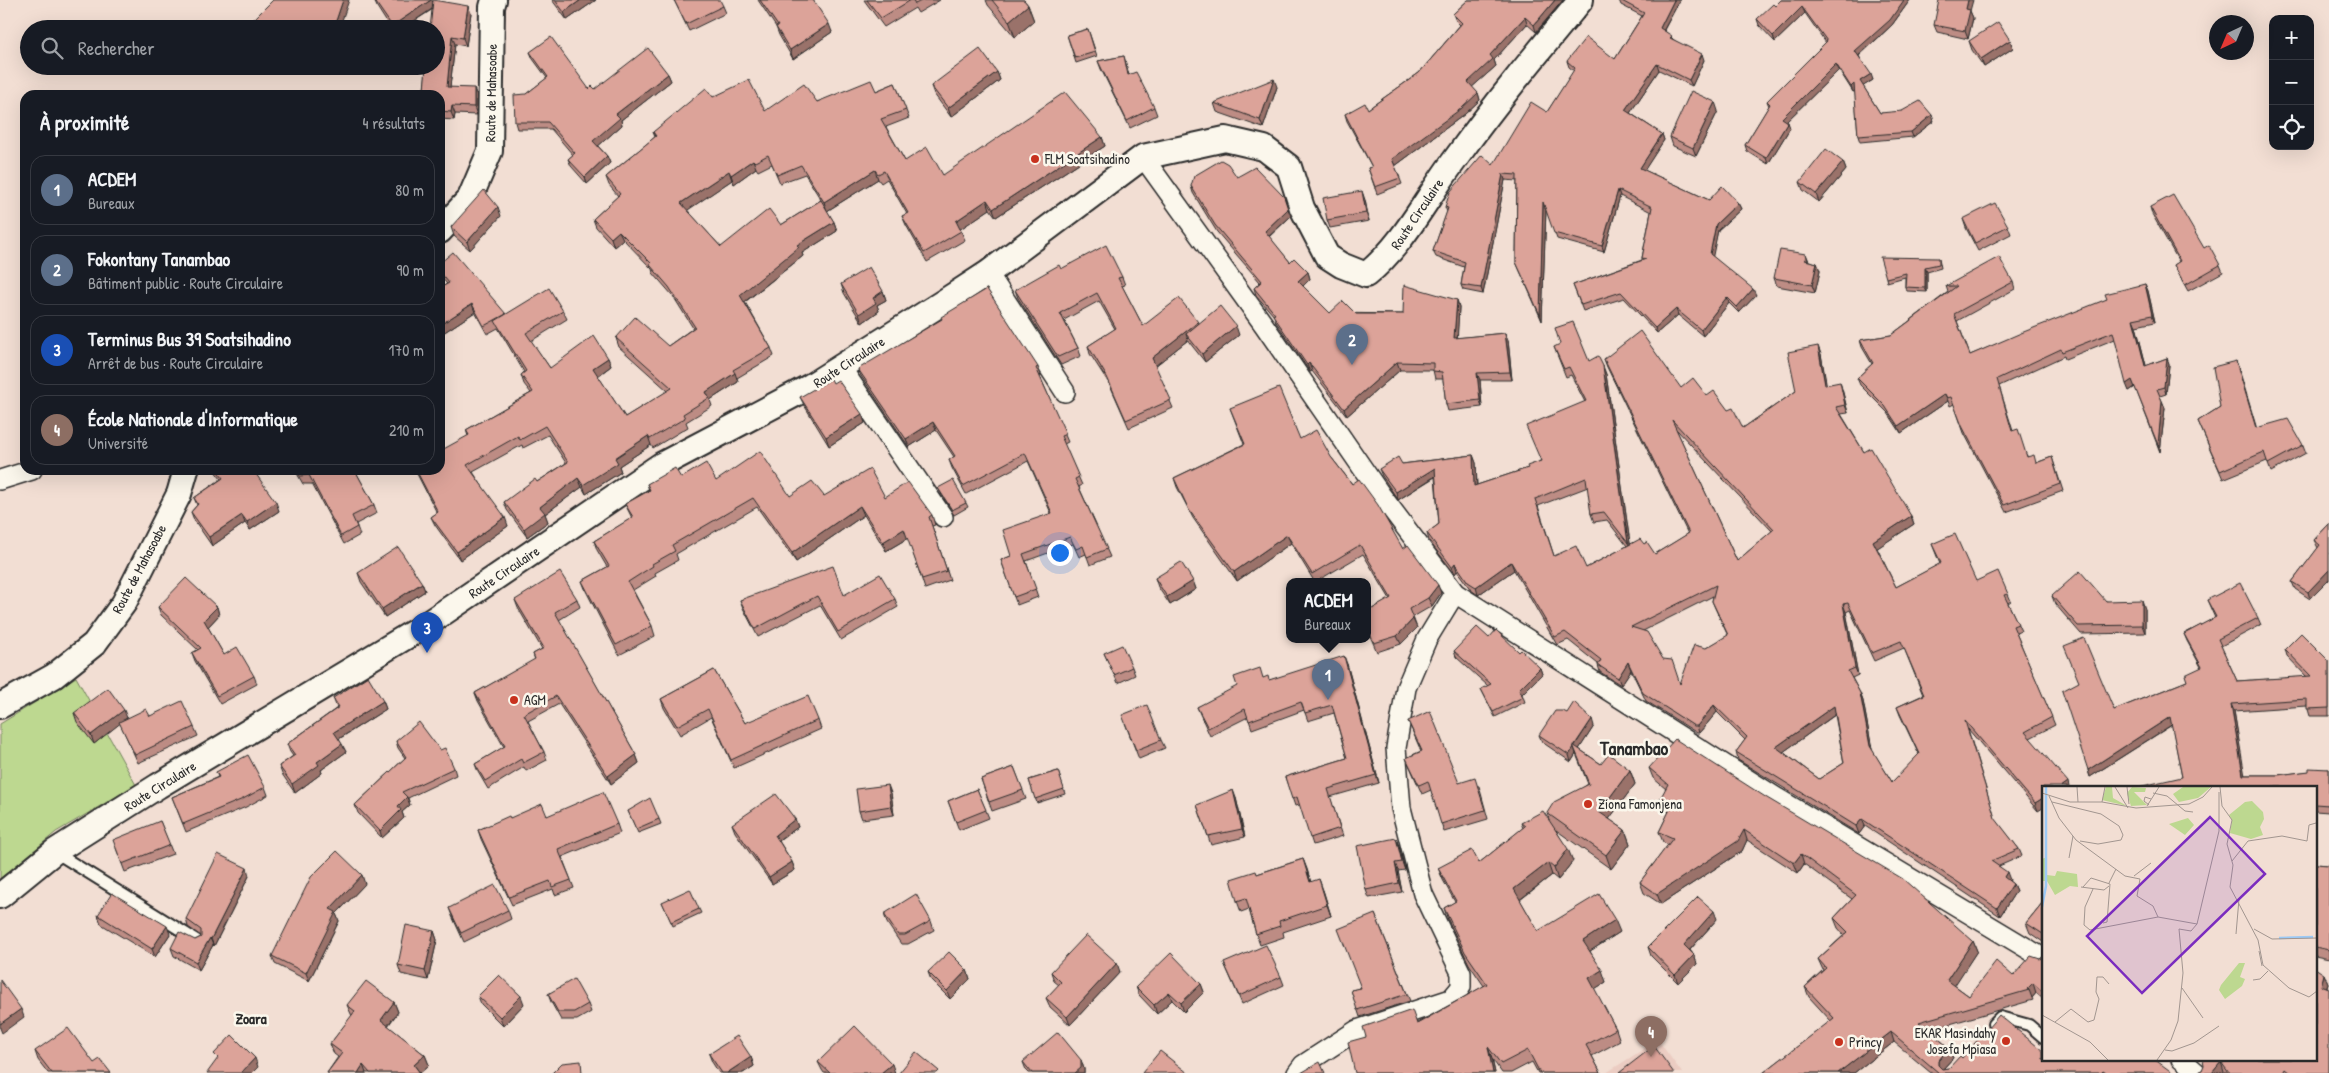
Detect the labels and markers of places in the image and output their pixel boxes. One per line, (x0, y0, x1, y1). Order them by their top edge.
place label: FLM Soatsihadino (1044, 149, 1130, 168)
marker: FLM Soatsihadino (1029, 153, 1041, 165)
pin: 2 (1336, 324, 1368, 365)
pin: 3 (411, 612, 443, 653)
pin: 1 (1312, 659, 1344, 700)
place label: AGM (524, 690, 546, 709)
marker: AGM (508, 694, 520, 706)
place label: Ziona Famonjena (1598, 794, 1682, 814)
marker: Ziona Famonjena (1582, 798, 1594, 810)
pin: 4 (1635, 1016, 1667, 1057)
place label: EKAR Masindahy Josefa Mpiasa (1915, 1023, 1997, 1059)
place label: Princy (1849, 1032, 1882, 1052)
marker: EKAR Masindahy Josefa Mpiasa (2000, 1035, 2012, 1047)
marker: Princy (1833, 1036, 1845, 1048)

